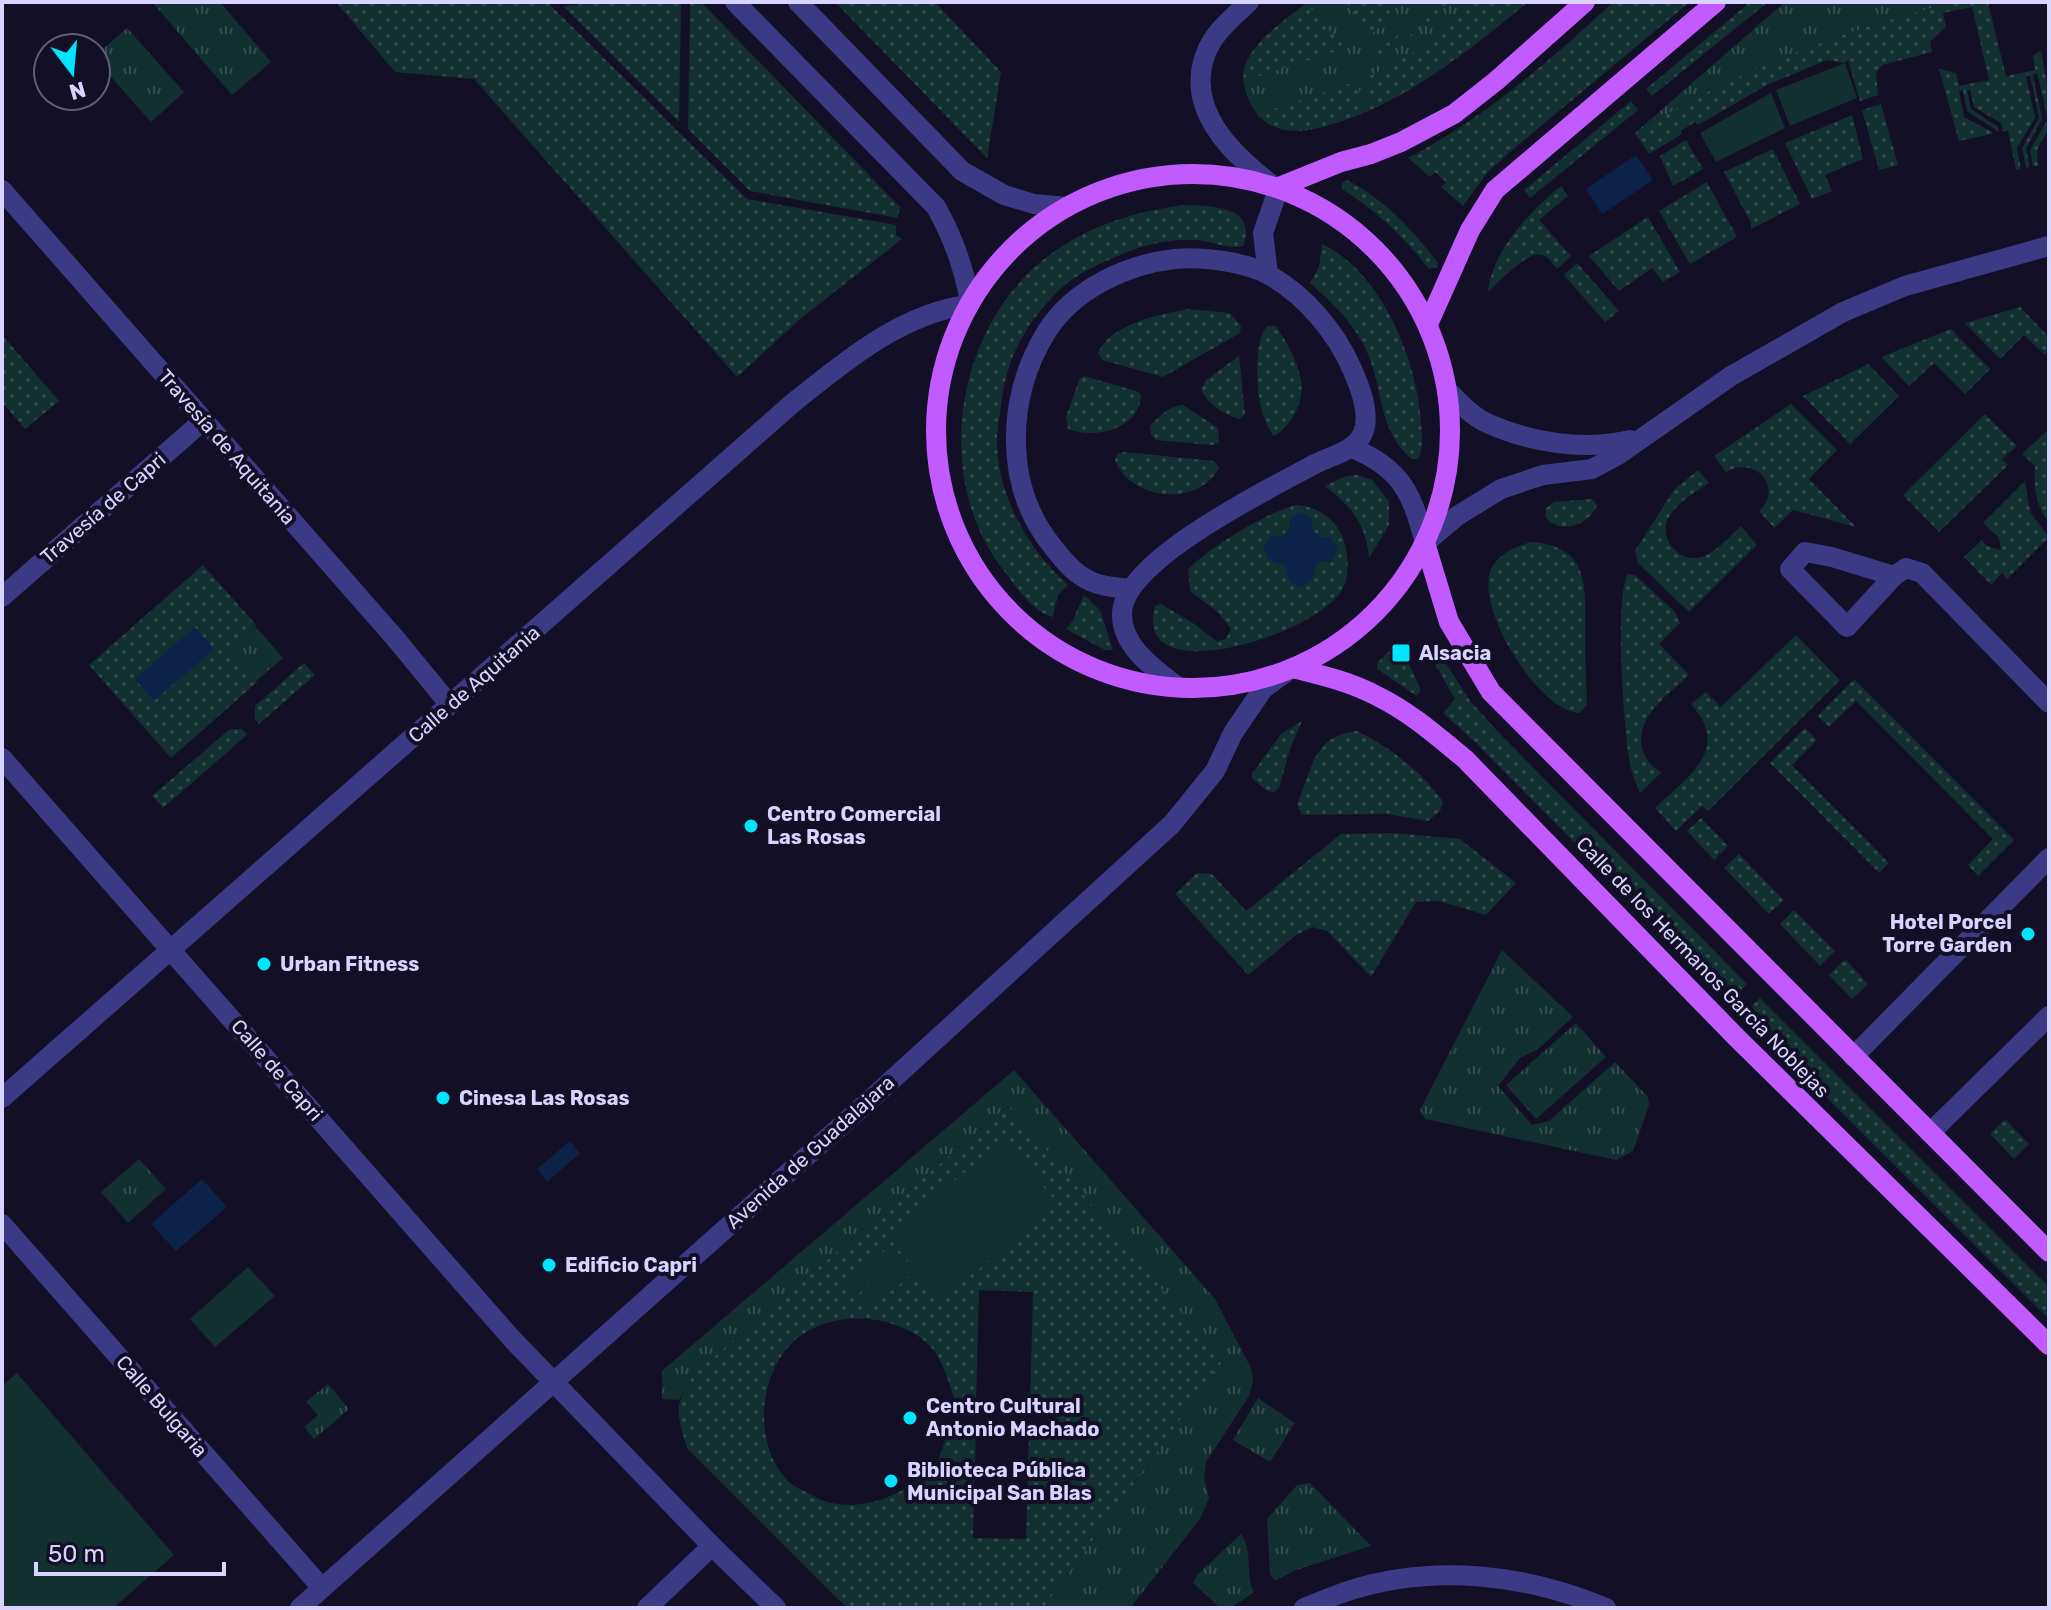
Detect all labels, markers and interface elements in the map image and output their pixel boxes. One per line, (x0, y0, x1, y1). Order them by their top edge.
north arrow (32, 32, 112, 112)
text: N (66, 76, 89, 106)
street label: Travesía de Aquitania (153, 365, 301, 529)
street label: Travesía de Capri (36, 447, 170, 569)
street label: Calle de Aquitania (403, 620, 545, 748)
place label: Alsacia (1419, 641, 1491, 665)
marker: Alsacia (1390, 642, 1412, 664)
place label: Centro Comercial Las Rosas (767, 802, 941, 849)
marker: Centro Comercial Las Rosas (742, 817, 760, 835)
street label: Calle de los Hermanos García Noblejas (1571, 831, 1835, 1103)
place label: Hotel Porcel Torre Garden (1882, 910, 2012, 957)
marker: Hotel Porcel Torre Garden (2019, 925, 2037, 943)
place label: Urban Fitness (280, 952, 419, 976)
marker: Urban Fitness (255, 955, 273, 973)
street label: Calle de Capri (226, 1014, 328, 1126)
street label: Avenida de Guadalajara (721, 1070, 899, 1234)
place label: Cinesa Las Rosas (459, 1086, 630, 1110)
marker: Cinesa Las Rosas (434, 1089, 452, 1107)
place label: Edificio Capri (565, 1253, 697, 1277)
marker: Edificio Capri (540, 1256, 558, 1274)
street label: Calle Bulgaria (111, 1350, 213, 1462)
place label: Centro Cultural Antonio Machado (926, 1394, 1100, 1441)
marker: Centro Cultural Antonio Machado (901, 1409, 919, 1427)
place label: Biblioteca Pública Municipal San Blas (907, 1458, 1092, 1505)
marker: Biblioteca Pública Municipal San Blas (882, 1472, 900, 1490)
scale bar (36, 1526, 224, 1576)
text: 50 m (48, 1540, 105, 1568)

